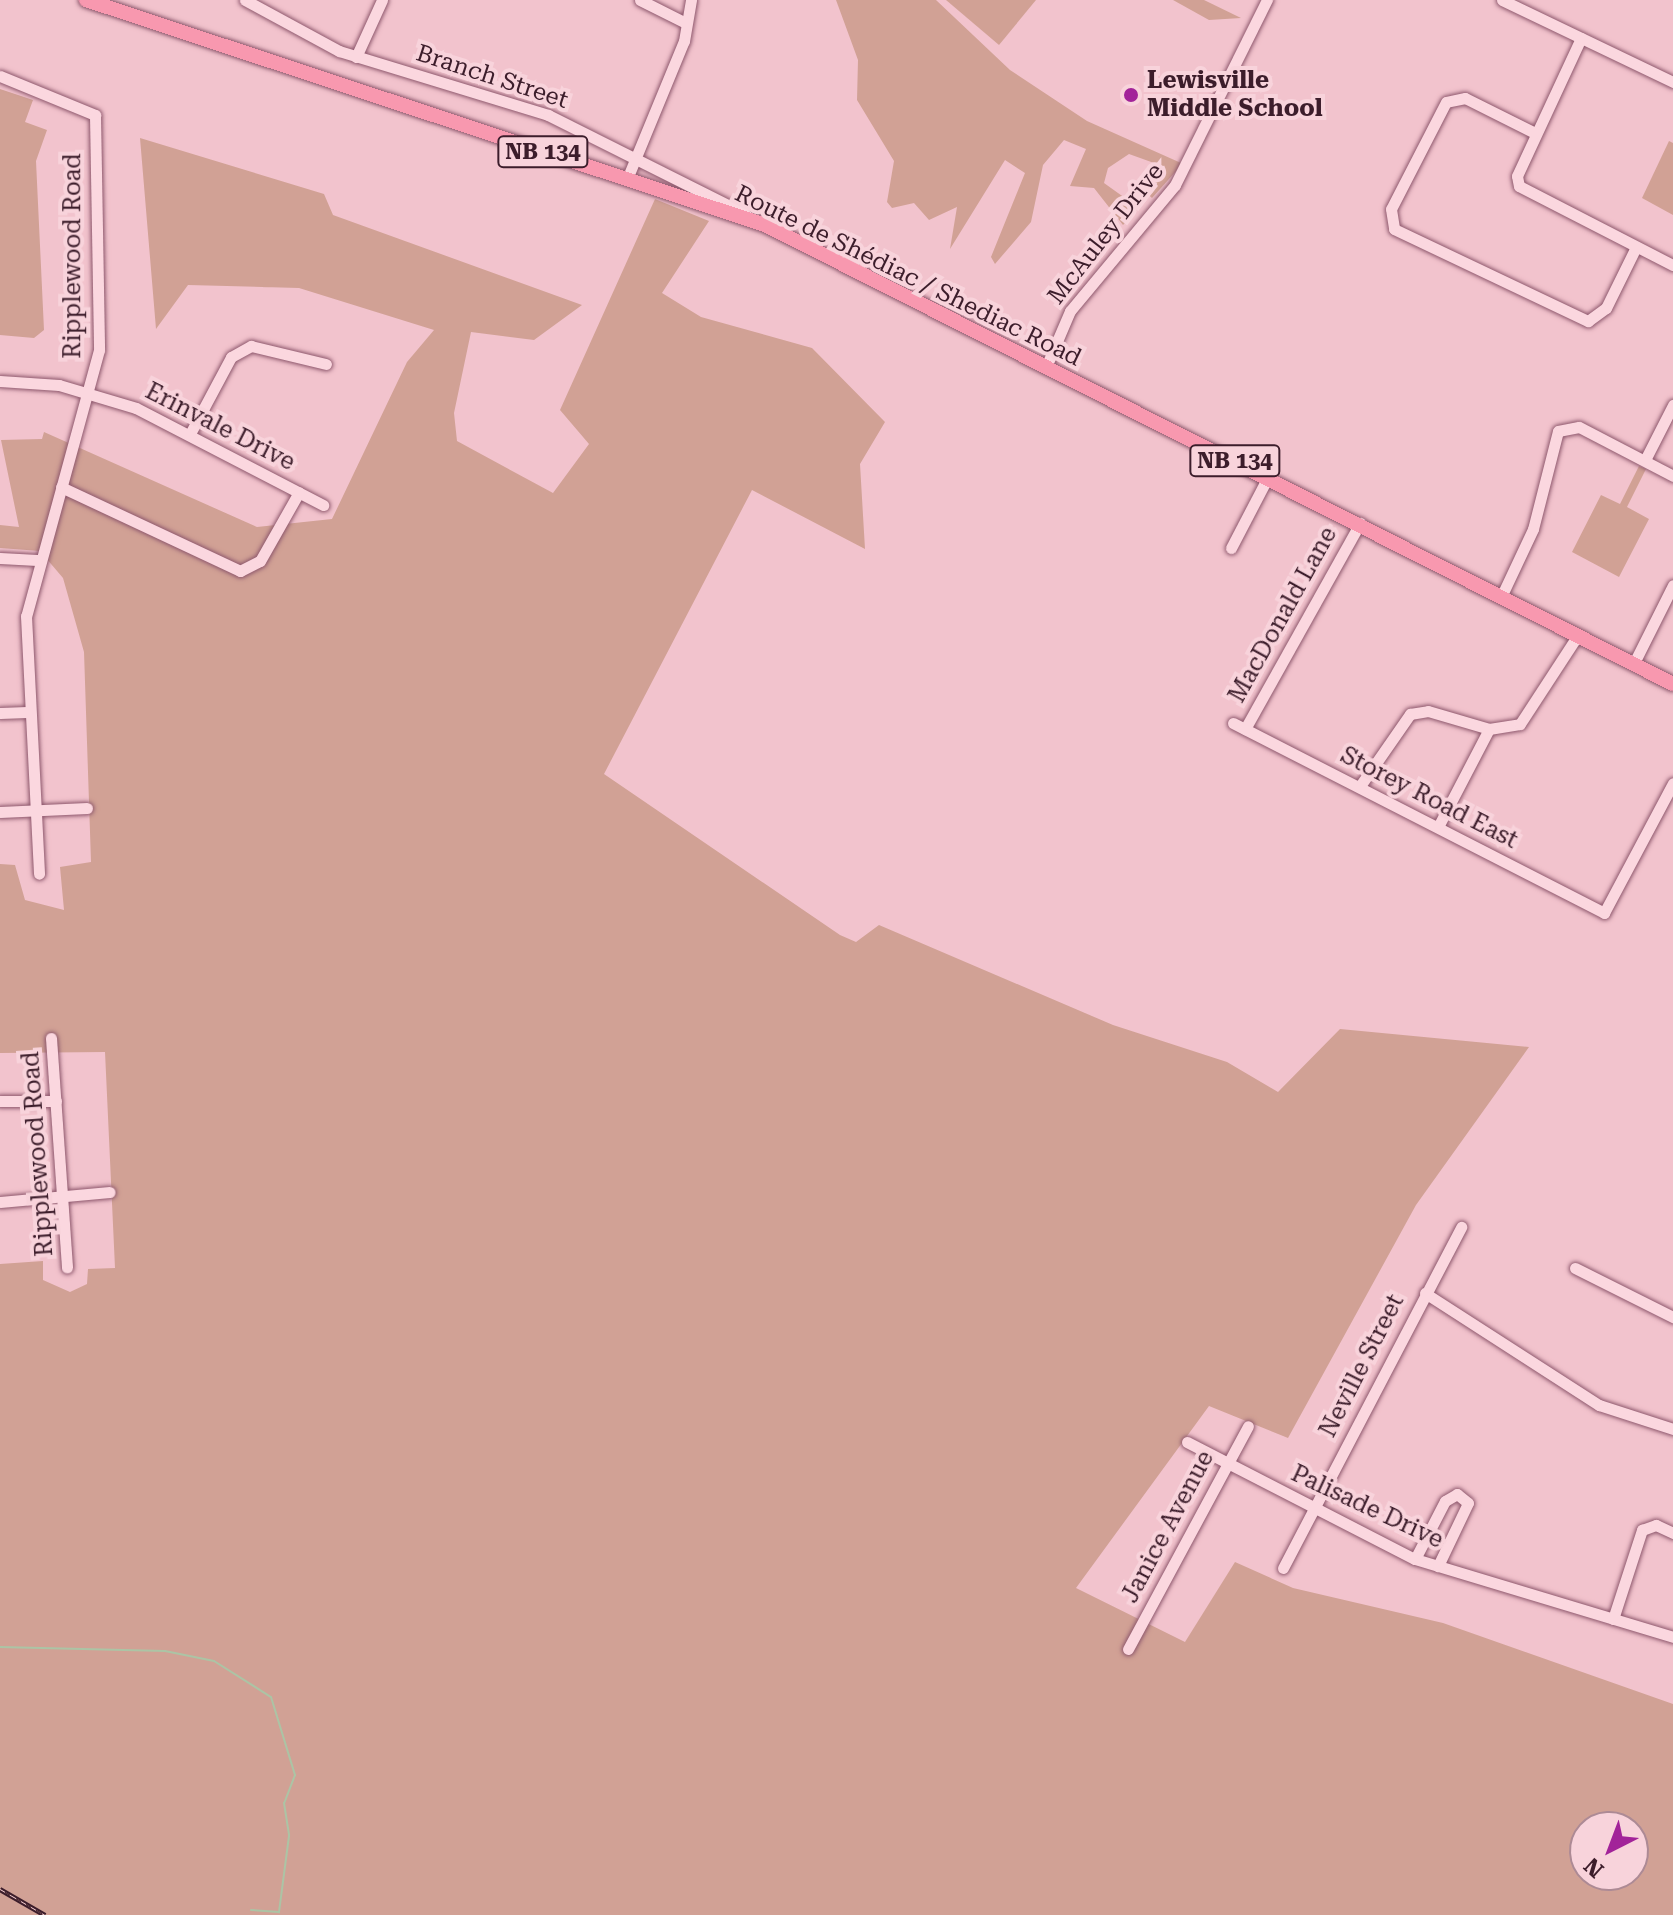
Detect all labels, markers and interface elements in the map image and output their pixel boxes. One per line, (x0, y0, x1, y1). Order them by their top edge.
street label: Branch Street (412, 39, 572, 115)
place label: Lewisville Middle School (1147, 67, 1323, 123)
marker: Lewisville Middle School (1122, 86, 1140, 104)
road number: NB 134 (497, 134, 589, 170)
street label: Ripplewood Road (59, 153, 87, 359)
street label: McAuley Drive (1042, 158, 1170, 310)
street label: Route de Shédiac / Shediac Road (730, 179, 1086, 373)
street label: Erinvale Drive (140, 377, 300, 477)
road number: NB 134 (1189, 443, 1281, 479)
street label: MacDonald Lane (1223, 522, 1343, 708)
street label: Storey Road East (1336, 741, 1522, 855)
street label: Ripplewood Road (16, 1051, 60, 1257)
street label: Neville Street (1314, 1290, 1410, 1442)
street label: Janice Avenue (1116, 1446, 1220, 1608)
street label: Palisade Drive (1286, 1459, 1448, 1555)
north arrow (1569, 1811, 1649, 1891)
text: N (1579, 1853, 1609, 1883)

